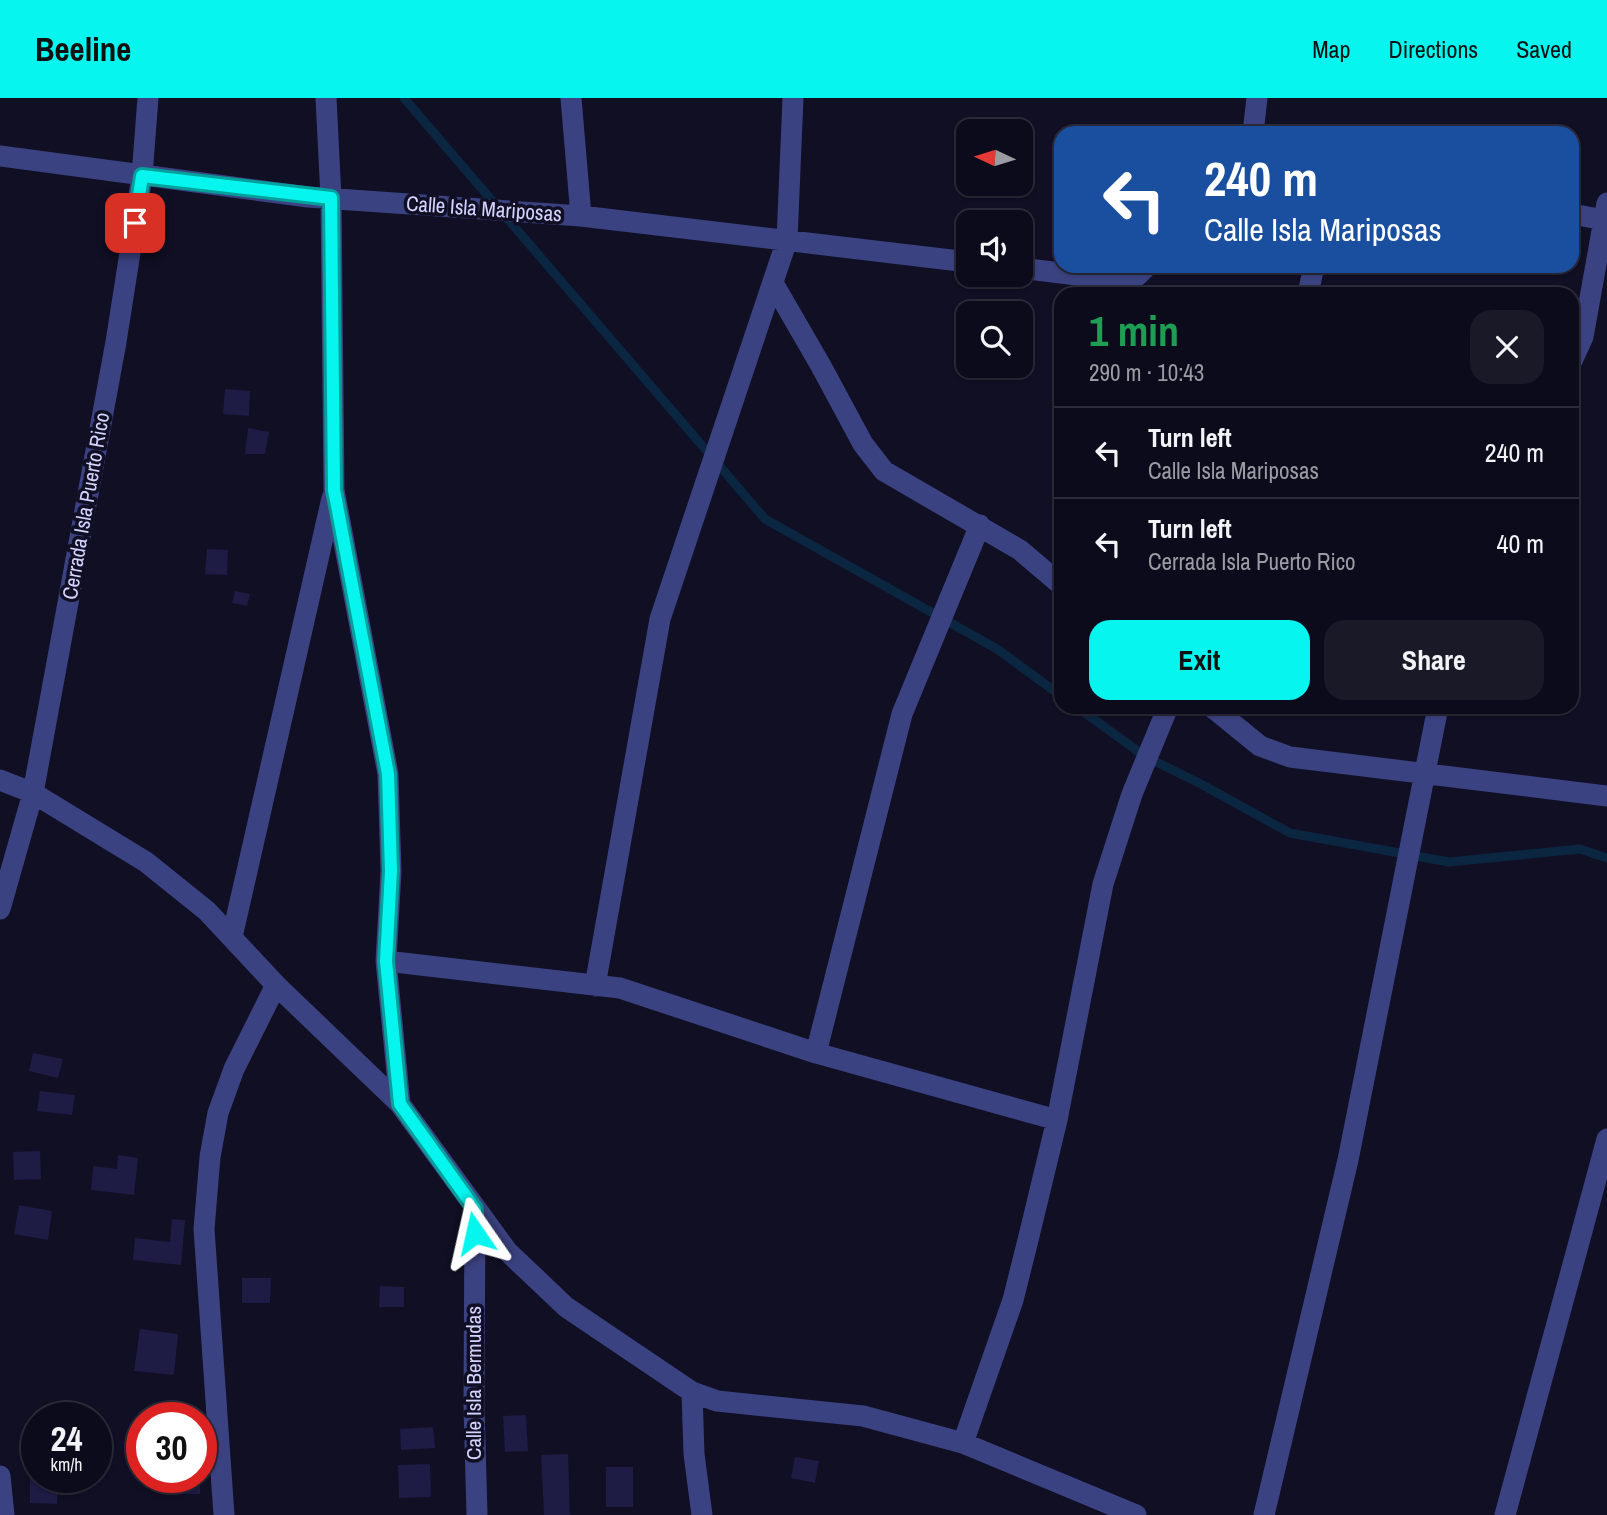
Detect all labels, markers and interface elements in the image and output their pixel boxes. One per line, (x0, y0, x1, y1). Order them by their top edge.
text: Beeline (35, 27, 131, 71)
text: Map (1312, 33, 1350, 65)
text: Directions (1388, 33, 1478, 65)
text: Saved (1516, 33, 1572, 65)
north arrow (956, 119, 1032, 196)
map controls (956, 119, 1033, 378)
text: 240 m (1204, 145, 1318, 211)
icon: left (1089, 154, 1180, 245)
street label: Calle Isla Mariposas (405, 189, 563, 228)
pin (105, 193, 165, 253)
icon: arrive (116, 204, 154, 242)
text: Calle Isla Mariposas (1204, 208, 1442, 251)
button: sound (956, 210, 1033, 287)
button: search (956, 301, 1033, 378)
text: 1 min (1089, 303, 1179, 359)
button: close (1470, 310, 1544, 384)
text: 290 m · 10:43 (1089, 357, 1204, 388)
street label: Cerrada Isla Puerto Rico (55, 410, 116, 602)
text: Turn left (1148, 420, 1232, 455)
icon: left (1089, 434, 1127, 472)
text: 240 m (1485, 435, 1544, 470)
text: Calle Isla Mariposas (1148, 455, 1319, 486)
text: Turn left (1148, 511, 1232, 546)
icon: left (1089, 525, 1127, 563)
text: 40 m (1497, 526, 1544, 561)
text: Cerrada Isla Puerto Rico (1148, 546, 1356, 577)
button: Exit (1089, 620, 1310, 700)
button: Share (1324, 620, 1544, 700)
position arrow (438, 1196, 512, 1270)
street label: Calle Isla Bermudas (459, 1306, 488, 1460)
speed limit sign: 30 (126, 1402, 217, 1493)
text: 24 (51, 1415, 82, 1462)
text: km/h (51, 1452, 83, 1477)

